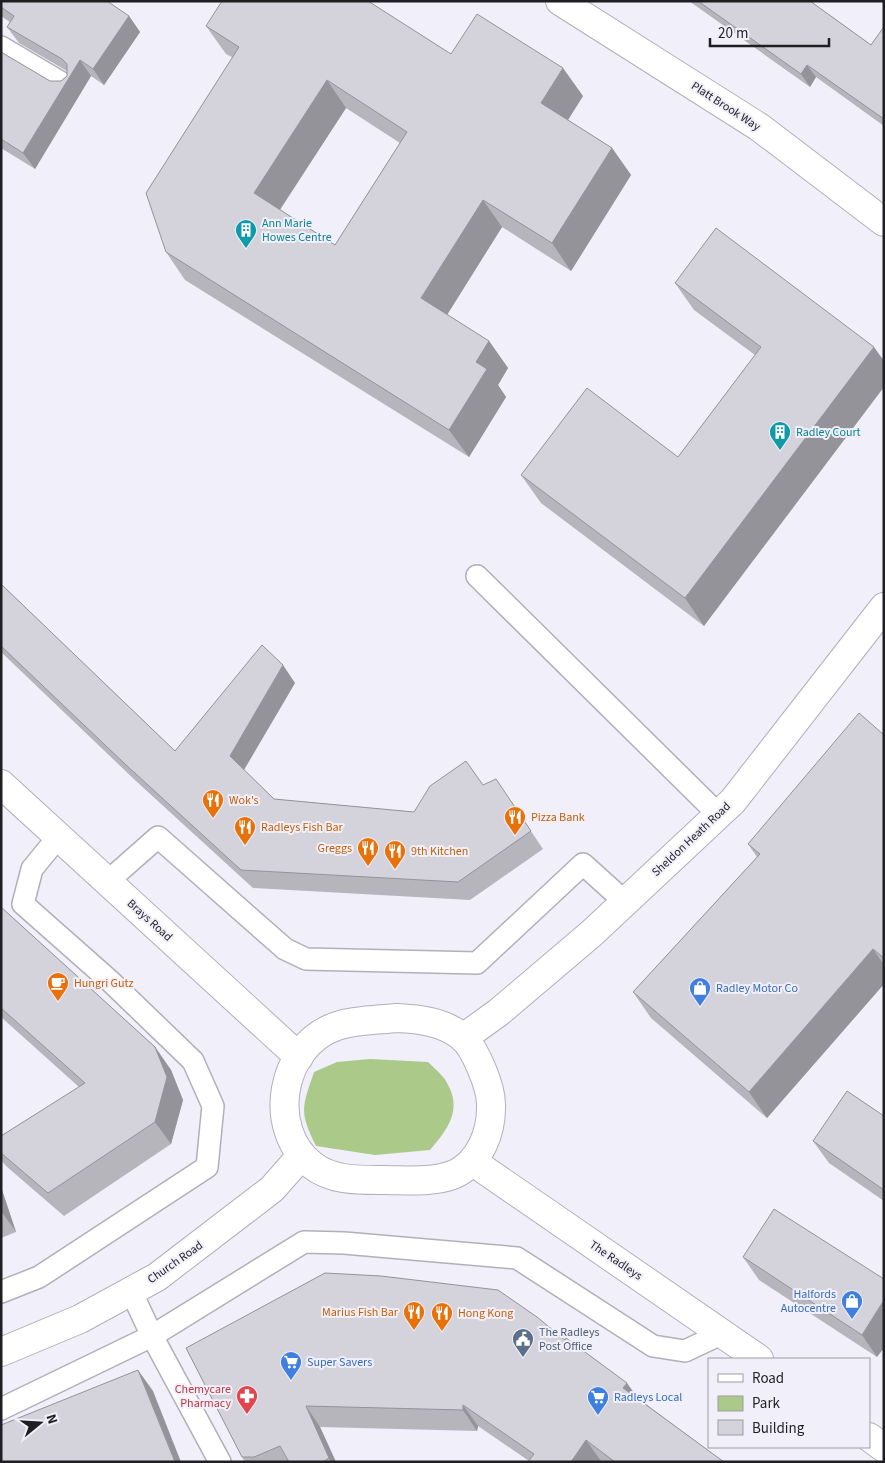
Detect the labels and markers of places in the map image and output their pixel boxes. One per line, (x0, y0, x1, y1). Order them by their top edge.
place label: Ann Marie Howes Centre (262, 215, 332, 246)
building icon: Ann Marie Howes Centre (234, 218, 258, 249)
building icon: Radley Court (768, 420, 792, 451)
place label: Radley Court (796, 424, 861, 441)
restaurant icon: Wok's (201, 788, 225, 819)
place label: Wok's (229, 792, 259, 809)
restaurant icon: Pizza Bank (503, 805, 527, 836)
place label: Pizza Bank (531, 809, 585, 826)
restaurant icon: Radleys Fish Bar (233, 815, 257, 846)
place label: Radleys Fish Bar (261, 819, 344, 836)
restaurant icon: Greggs (356, 836, 380, 867)
restaurant icon: 9th Kitchen (383, 839, 407, 870)
place label: Greggs (318, 840, 352, 857)
place label: 9th Kitchen (411, 843, 468, 860)
cafe icon: Hungri Gutz (46, 971, 70, 1002)
place label: Hungri Gutz (74, 975, 134, 992)
shop icon: Radley Motor Co (688, 976, 712, 1007)
place label: Radley Motor Co (716, 980, 798, 997)
place label: Halfords Autocentre (781, 1286, 836, 1317)
shop icon: Halfords Autocentre (840, 1289, 864, 1320)
restaurant icon: Marius Fish Bar (402, 1300, 426, 1331)
restaurant icon: Hong Kong (430, 1301, 454, 1332)
place label: Marius Fish Bar (322, 1304, 399, 1321)
place label: Hong Kong (458, 1305, 513, 1322)
place label: The Radleys Post Office (539, 1324, 600, 1355)
public building icon: The Radleys Post Office (511, 1327, 535, 1358)
supermarket icon: Super Savers (279, 1350, 303, 1381)
place label: Super Savers (307, 1354, 372, 1371)
place label: Chemycare Pharmacy (175, 1381, 231, 1412)
pharmacy icon: Chemycare Pharmacy (235, 1384, 259, 1415)
supermarket icon: Radleys Local (586, 1385, 610, 1416)
place label: Radleys Local (614, 1389, 682, 1406)

